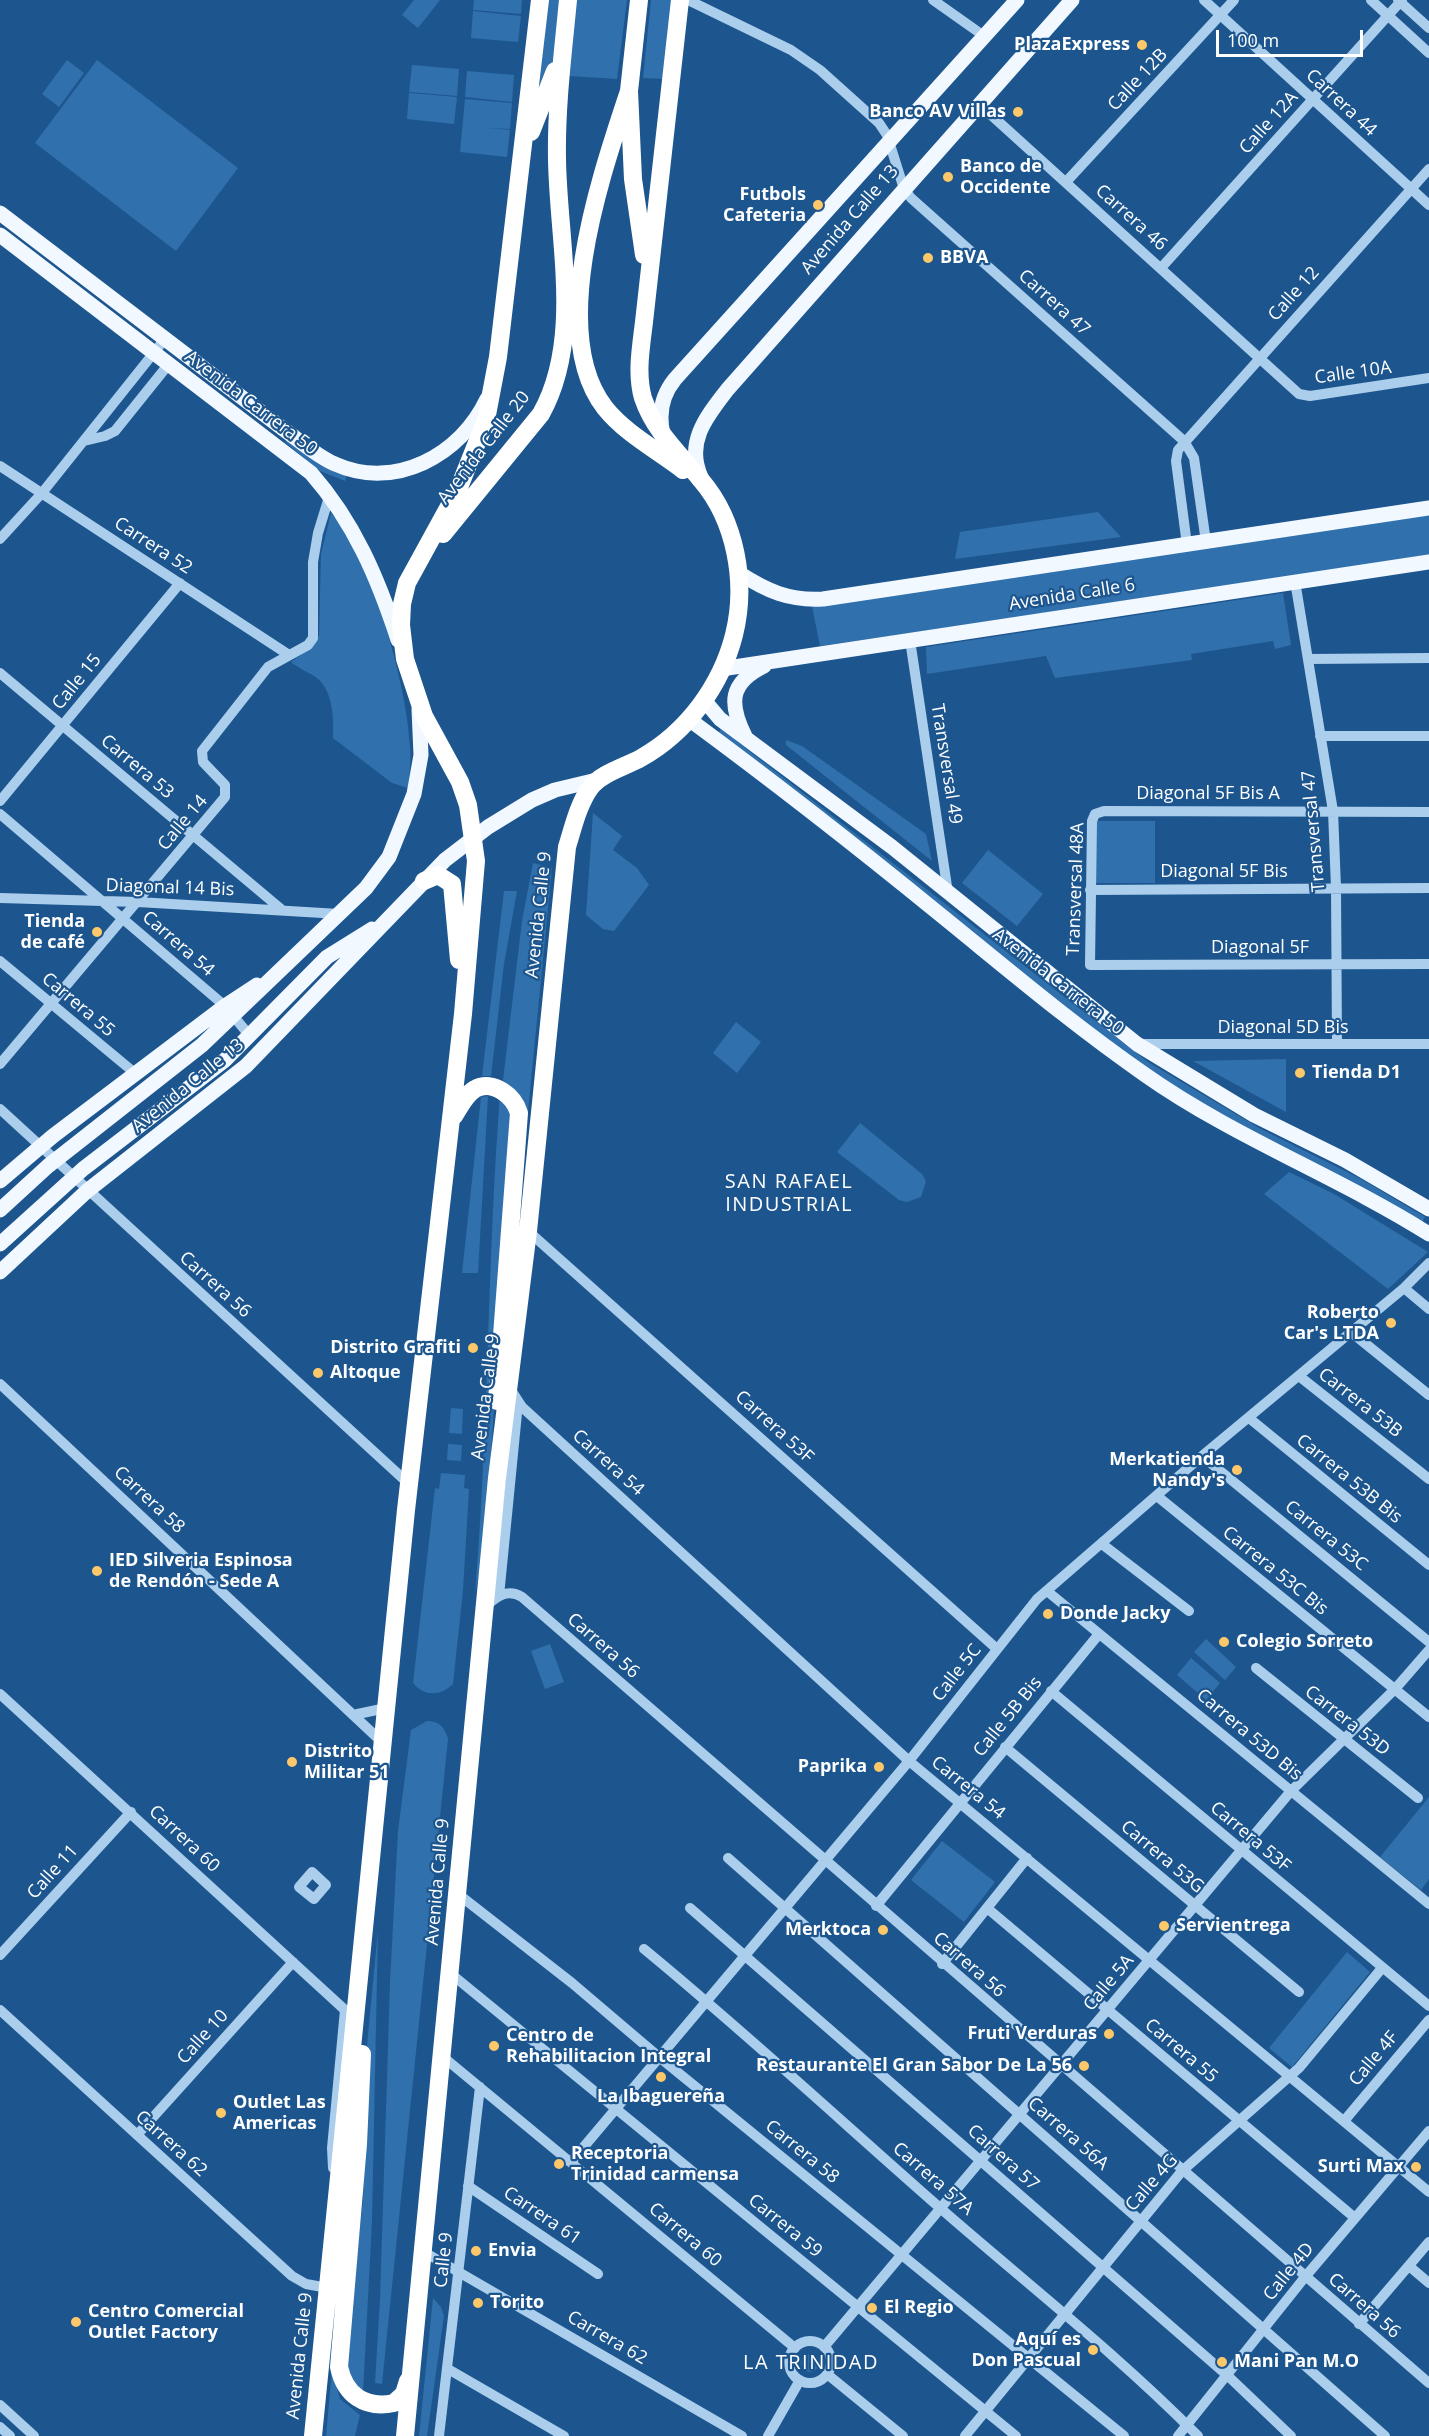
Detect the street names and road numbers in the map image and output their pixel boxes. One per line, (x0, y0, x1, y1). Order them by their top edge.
street label: Calle 12B (1104, 44, 1172, 116)
street label: Carrera 44 (1301, 65, 1381, 141)
street label: Calle 12A (1235, 87, 1303, 159)
street label: Avenida Calle 13 (797, 161, 903, 279)
street label: Carrera 46 (1091, 180, 1171, 256)
street label: Calle 12 (1264, 262, 1324, 326)
street label: Carrera 47 (1014, 265, 1094, 341)
street label: Avenida Carrera 50 (180, 346, 322, 460)
street label: Calle 10A (1313, 357, 1393, 389)
street label: Avenida Calle 20 (433, 387, 535, 509)
street label: Carrera 52 (110, 513, 196, 579)
street label: Avenida Calle 6 (1007, 574, 1137, 616)
street label: Calle 15 (48, 650, 106, 714)
street label: Transversal 49 (926, 702, 966, 826)
street label: Carrera 53 (96, 730, 178, 804)
street label: Transversal 47 (1298, 769, 1330, 893)
street label: Diagonal 5F Bis A (1136, 783, 1280, 805)
street label: Calle 14 (154, 791, 212, 855)
street label: Transversal 48A (1063, 822, 1089, 956)
street label: Avenida Calle 9 (522, 851, 556, 979)
street label: Diagonal 5F Bis (1160, 861, 1288, 883)
street label: Diagonal 14 Bis (105, 875, 235, 901)
street label: Carrera 54 (137, 907, 219, 981)
street label: Avenida Carrera 50 (988, 924, 1128, 1040)
street label: Diagonal 5F (1211, 937, 1309, 959)
street label: Carrera 55 (37, 968, 119, 1042)
street label: Diagonal 5D Bis (1217, 1017, 1349, 1039)
street label: Avenida Calle 13 (128, 1034, 248, 1138)
street label: Carrera 56 (175, 1247, 255, 1323)
street label: Avenida Calle 9 (468, 1333, 504, 1461)
street label: Carrera 53B (1314, 1364, 1406, 1442)
street label: Carrera 53F (730, 1386, 818, 1468)
street label: Carrera 54 (568, 1425, 648, 1501)
street label: Carrera 53B Bis (1292, 1430, 1406, 1528)
street label: Carrera 58 (109, 1462, 189, 1538)
street label: Carrera 53C (1280, 1496, 1372, 1576)
street label: Carrera 53C Bis (1218, 1522, 1332, 1620)
street label: Carrera 56 (562, 1609, 644, 1683)
street label: Calle 5C (928, 1640, 986, 1706)
street label: Calle 5B Bis (969, 1673, 1047, 1761)
street label: Carrera 53D (1300, 1681, 1394, 1761)
street label: Carrera 53D Bis (1192, 1685, 1306, 1785)
street label: Carrera 54 (927, 1752, 1009, 1824)
street label: Carrera 53F (1205, 1797, 1295, 1877)
street label: Carrera 60 (144, 1801, 224, 1877)
street label: Carrera 53G (1116, 1816, 1208, 1898)
street label: Avenida Calle 9 (422, 1818, 454, 1946)
street label: Calle 11 (23, 1840, 83, 1904)
street label: Carrera 56 (928, 1928, 1010, 2002)
street label: Calle 5A (1079, 1950, 1139, 2016)
street label: Calle 10 (173, 2005, 233, 2069)
street label: Carrera 55 (1140, 2014, 1222, 2088)
street label: Calle 4F (1345, 2027, 1403, 2091)
street label: Carrera 56A (1023, 2093, 1113, 2175)
street label: Carrera 62 (131, 2106, 211, 2182)
street label: Carrera 58 (761, 2116, 843, 2188)
street label: Carrera 57 (963, 2120, 1043, 2196)
street label: Carrera 57A (888, 2138, 978, 2220)
street label: Calle 4G (1121, 2150, 1183, 2216)
street label: Carrera 61 (499, 2182, 585, 2250)
street label: Carrera 59 (744, 2190, 826, 2262)
street label: Carrera 60 (644, 2198, 726, 2272)
street label: Calle 9 (430, 2231, 458, 2289)
street label: Calle 4D (1259, 2239, 1319, 2305)
street label: Carrera 56 (1323, 2269, 1405, 2343)
street label: Avenida Calle 9 (283, 2292, 317, 2420)
street label: Carrera 62 (563, 2306, 651, 2370)

